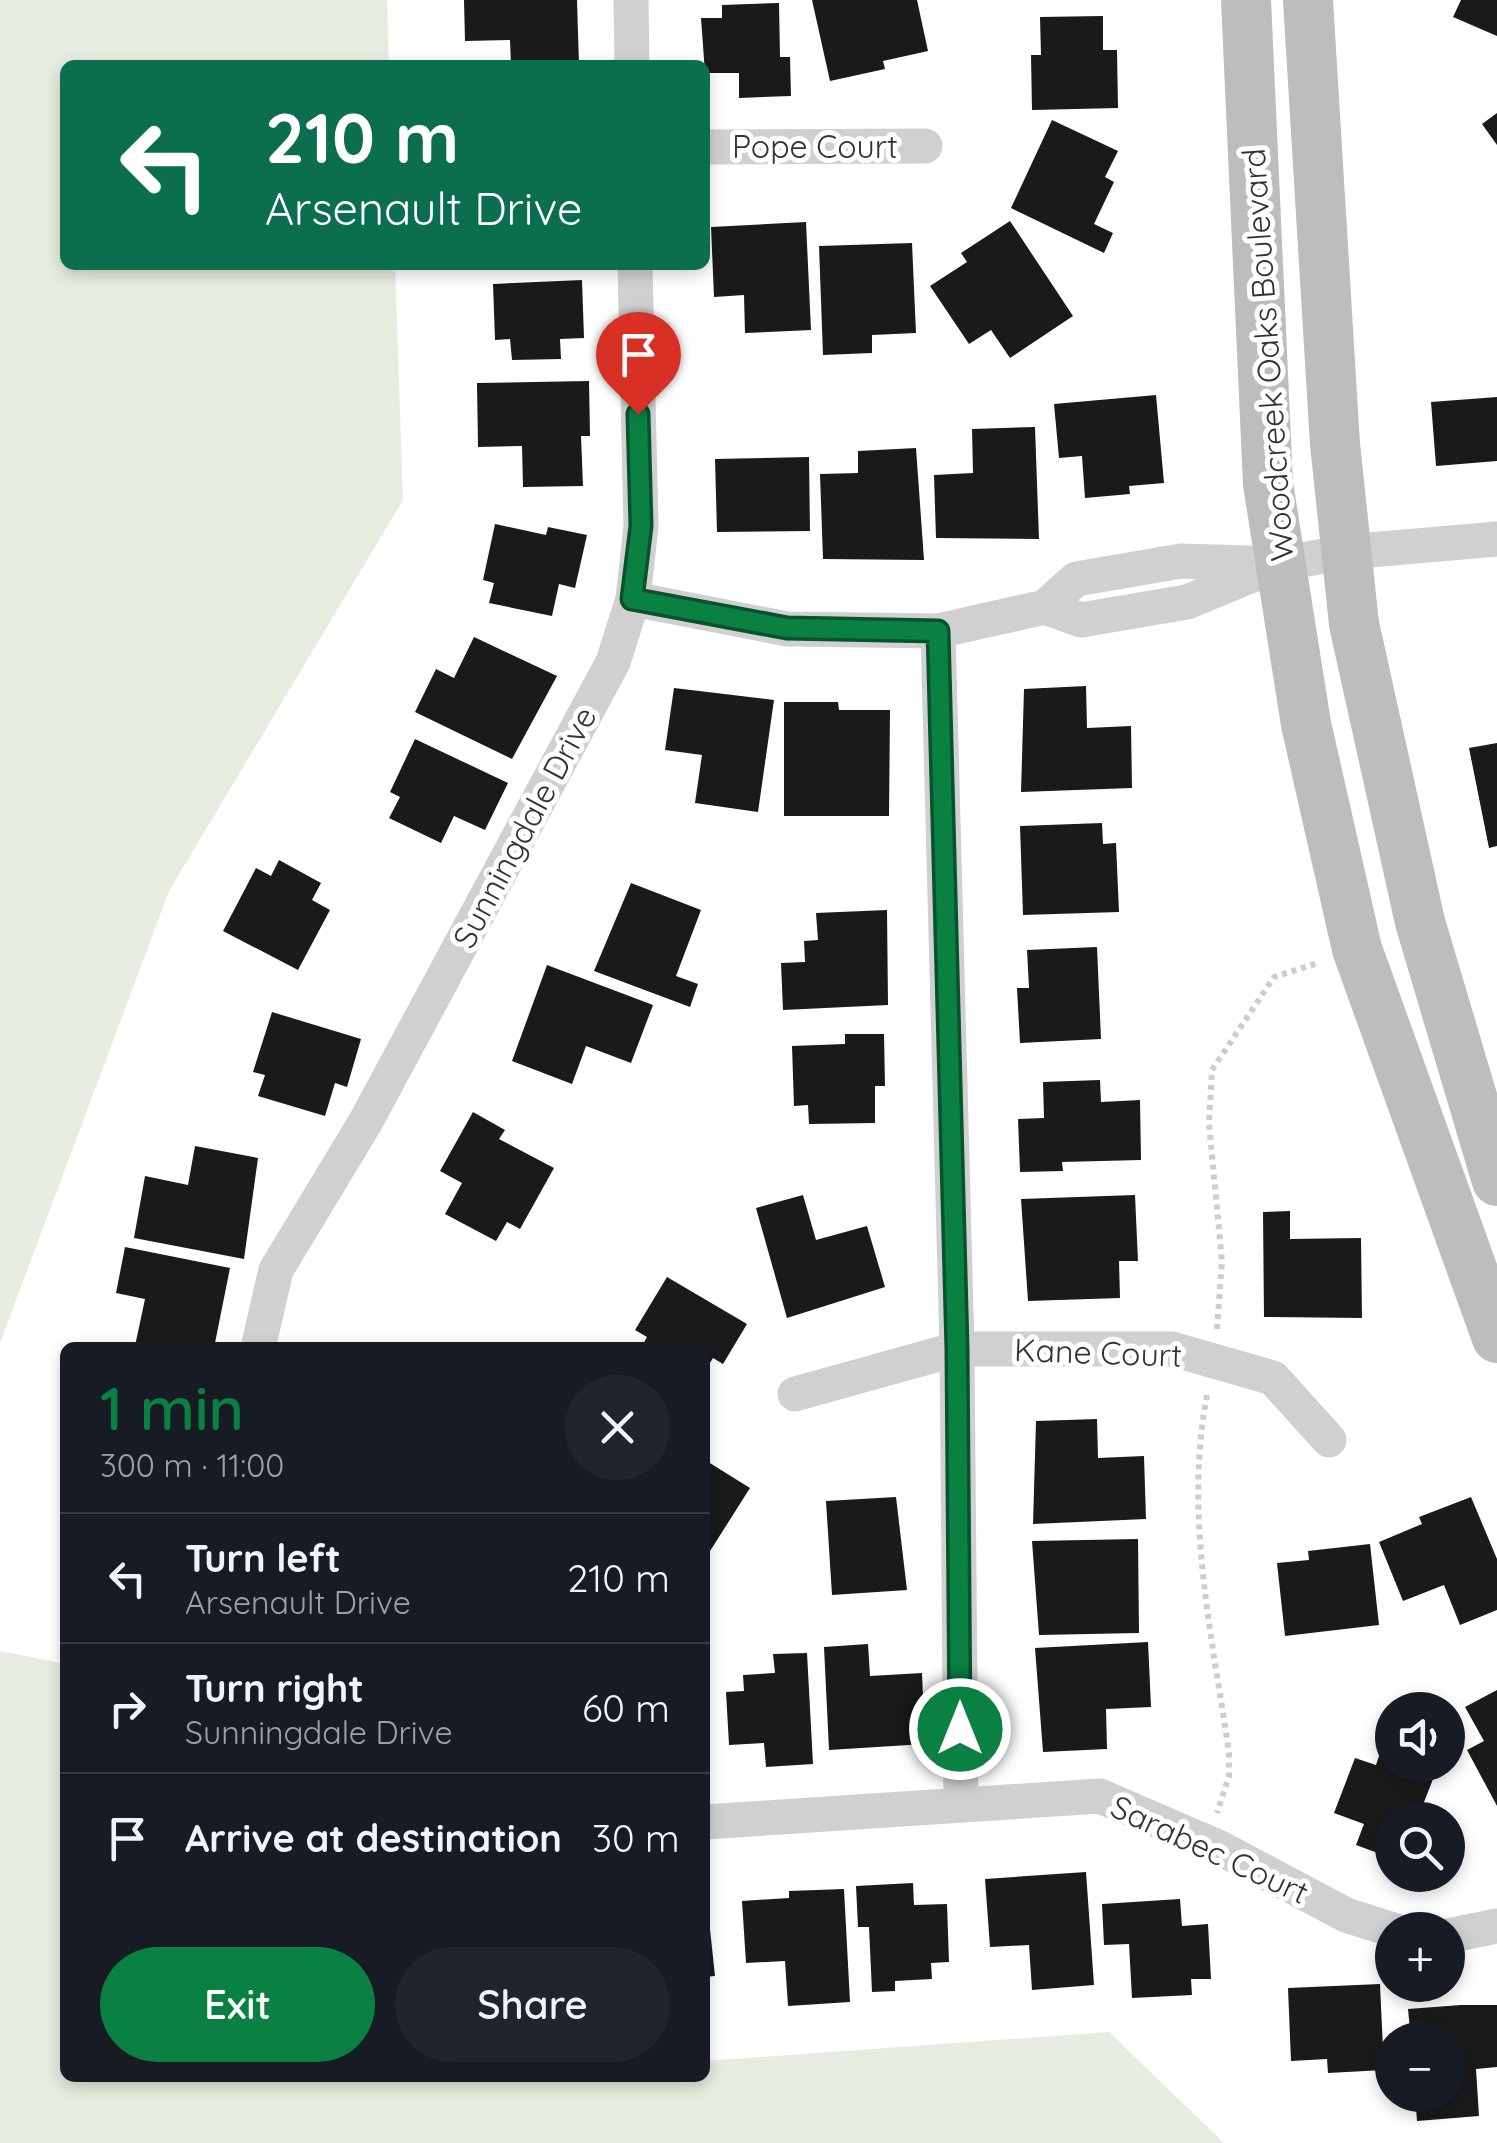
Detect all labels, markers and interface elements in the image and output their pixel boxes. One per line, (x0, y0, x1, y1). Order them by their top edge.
text: 210 m (265, 93, 459, 181)
icon: left (100, 100, 230, 230)
street label: Pope Court (732, 126, 898, 166)
street label: Woodcreek Oaks Boulevard (1233, 147, 1301, 563)
text: Arsenault Drive (265, 180, 582, 236)
pin (596, 312, 681, 415)
icon: arrive (611, 327, 666, 382)
street label: Sunningdale Drive (444, 700, 604, 954)
street label: Kane Court (1013, 1329, 1183, 1375)
text: 1 min (100, 1370, 244, 1445)
button: close (565, 1375, 670, 1480)
text: 300 m · 11:00 (100, 1445, 284, 1485)
text: Turn left (185, 1534, 341, 1582)
icon: left (100, 1551, 155, 1606)
text: 210 m (567, 1554, 670, 1602)
text: Arsenault Drive (185, 1582, 411, 1622)
text: Turn right (185, 1664, 364, 1712)
position arrow (908, 1677, 1012, 1781)
icon: right (100, 1681, 155, 1736)
text: 60 m (582, 1684, 670, 1732)
map controls (1375, 1692, 1465, 2112)
button: sound (1375, 1692, 1465, 1782)
text: Sunningdale Drive (185, 1712, 453, 1752)
street label: Sarabec Court (1105, 1786, 1315, 1912)
button: search (1375, 1802, 1465, 1892)
icon: arrive (100, 1811, 155, 1866)
text: Arrive at destination (185, 1814, 562, 1862)
text: 30 m (592, 1814, 680, 1862)
button: + (1375, 1912, 1465, 2002)
button: Exit (100, 1947, 375, 2062)
button: Share (395, 1947, 670, 2062)
button: − (1375, 2022, 1465, 2112)

